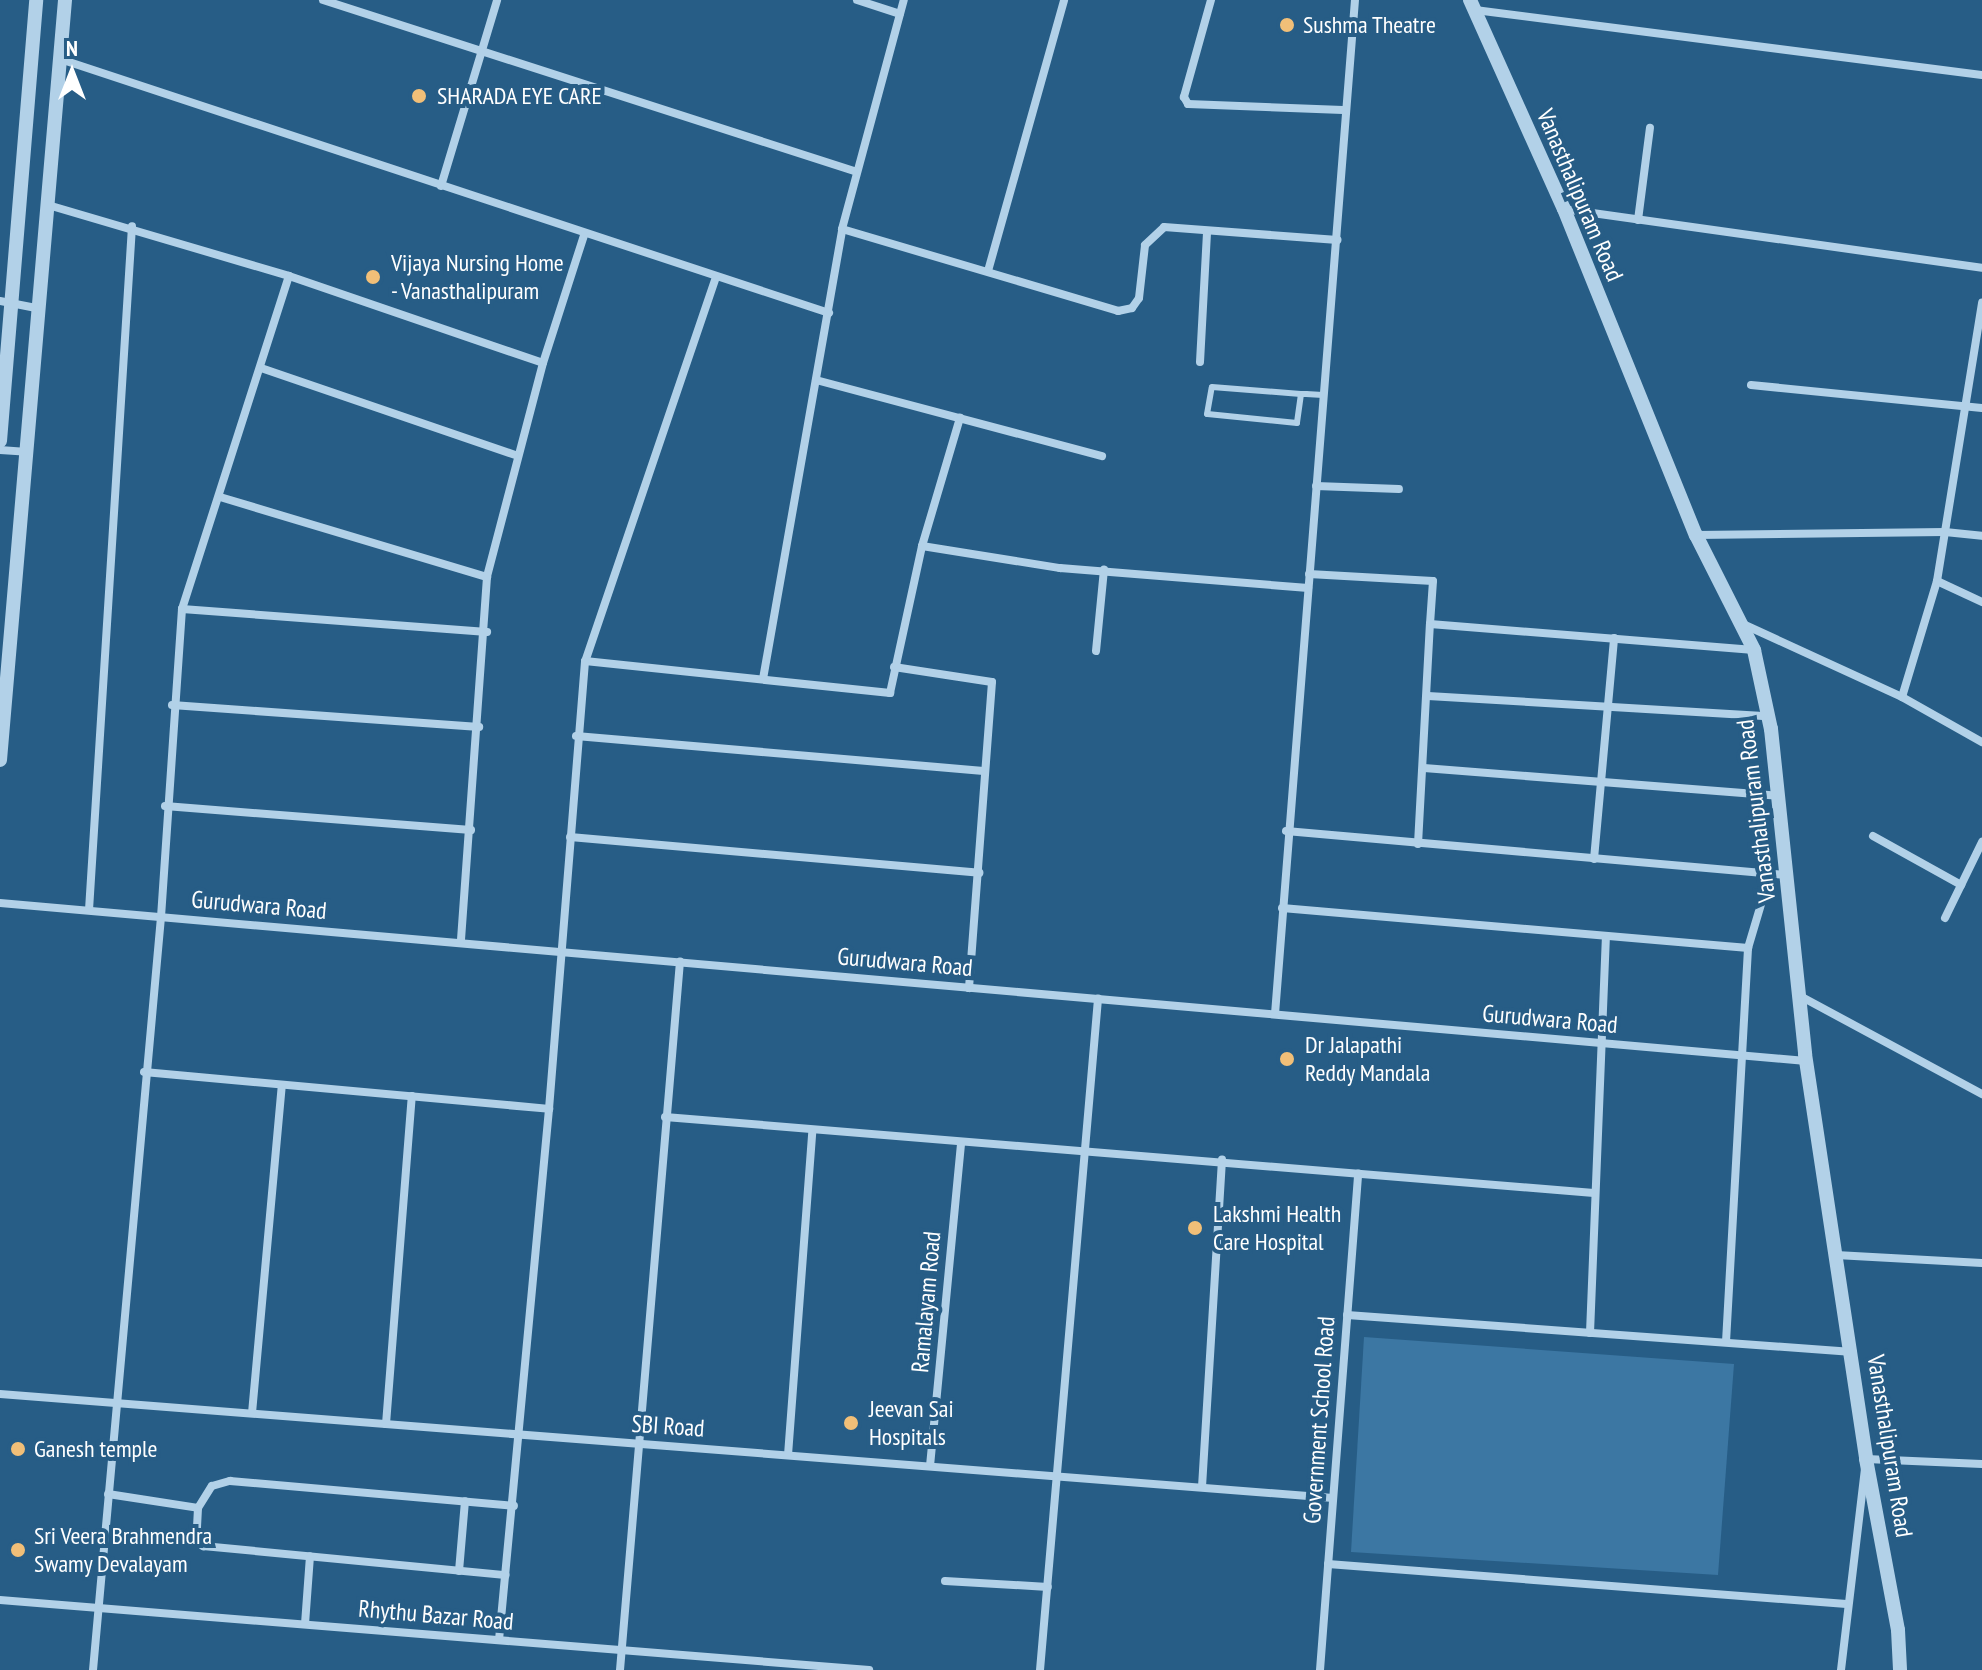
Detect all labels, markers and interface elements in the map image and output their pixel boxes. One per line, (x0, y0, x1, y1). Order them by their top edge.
place label: Sushma Theatre (1303, 11, 1437, 39)
marker: Sushma Theatre (1278, 16, 1296, 34)
north arrow (32, 32, 112, 112)
text: N (66, 34, 78, 62)
place label: SHARADA EYE CARE (437, 82, 603, 110)
marker: SHARADA EYE CARE (408, 85, 430, 107)
street label: Vanasthalipuram Road (1531, 105, 1629, 285)
place label: Vijaya Nursing Home - Vanasthalipuram (391, 249, 564, 305)
marker: Vijaya Nursing Home - Vanasthalipuram (362, 266, 384, 288)
street label: Vanasthalipuram Road (1730, 718, 1782, 904)
street label: Gurudwara Road (190, 885, 328, 925)
street label: Gurudwara Road (836, 942, 974, 982)
street label: Gurudwara Road (1481, 999, 1619, 1039)
place label: Dr Jalapathi Reddy Mandala (1305, 1031, 1431, 1087)
marker: Dr Jalapathi Reddy Mandala (1276, 1048, 1298, 1070)
place label: Lakshmi Health Care Hospital (1213, 1200, 1341, 1256)
marker: Lakshmi Health Care Hospital (1184, 1217, 1206, 1239)
street label: Ramalayam Road (905, 1230, 947, 1374)
street label: Government School Road (1297, 1315, 1341, 1525)
street label: Vanasthalipuram Road (1861, 1353, 1919, 1539)
place label: Jeevan Sai Hospitals (869, 1395, 954, 1451)
street label: SBI Road (630, 1409, 706, 1443)
marker: Jeevan Sai Hospitals (840, 1412, 862, 1434)
place label: Ganesh temple (34, 1435, 158, 1463)
marker: Ganesh temple (9, 1440, 27, 1458)
place label: Sri Veera Brahmendra Swamy Devalayam (34, 1522, 213, 1578)
marker: Sri Veera Brahmendra Swamy Devalayam (9, 1541, 27, 1559)
street label: Rhythu Bazar Road (357, 1594, 515, 1636)

